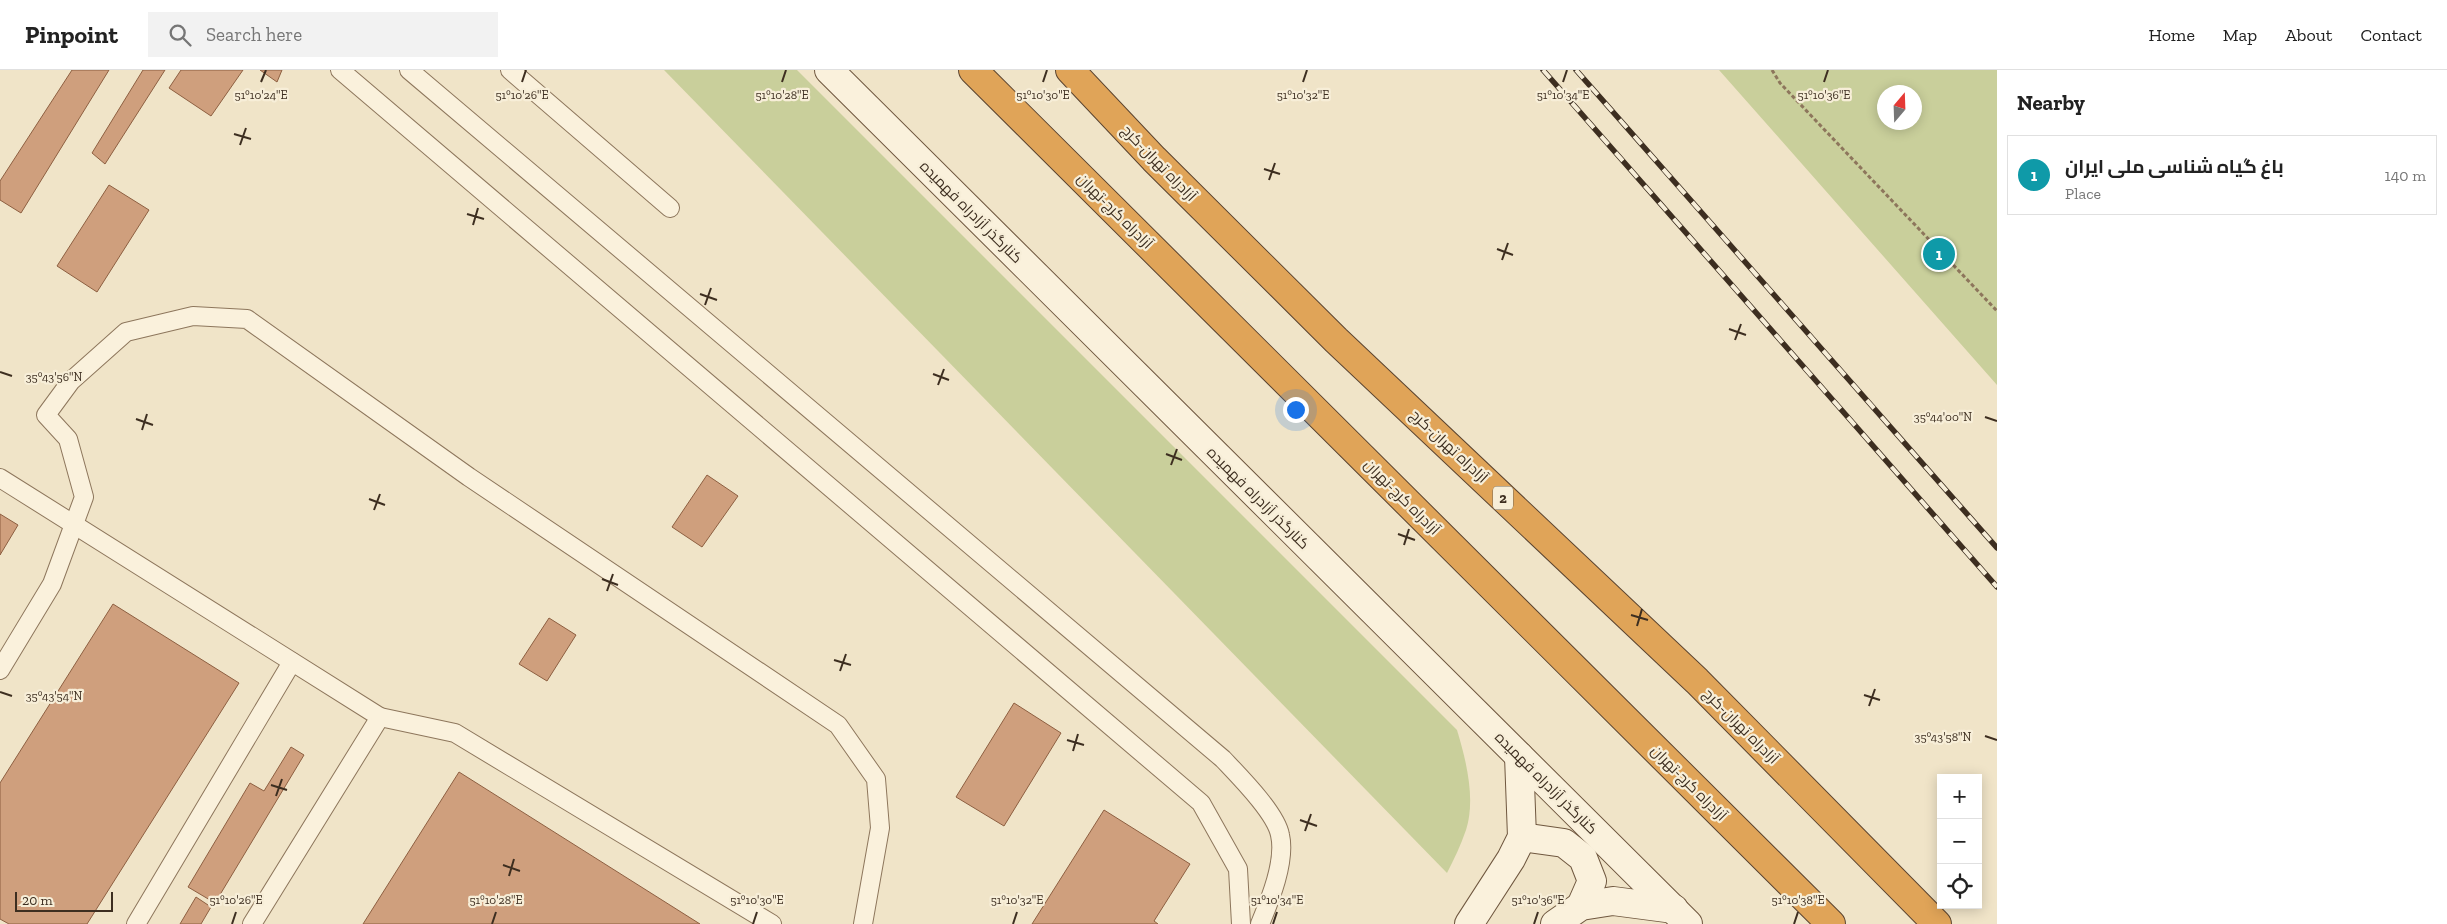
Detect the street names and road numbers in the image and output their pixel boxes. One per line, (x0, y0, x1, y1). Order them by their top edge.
street label: آزادراه تهران-کرج (1116, 121, 1200, 206)
street label: کنارگذر آزادراه فهمیده (915, 157, 1026, 268)
street label: آزادراه کرج-تهران (1072, 169, 1157, 254)
street label: آزادراه تهران-کرج (1405, 405, 1492, 488)
street label: کنارگذر آزادراه فهمیده (1202, 443, 1313, 554)
street label: آزادراه کرج-تهران (1359, 455, 1444, 540)
road number: 2 (1493, 486, 1513, 509)
street label: آزادراه تهران-کرج (1698, 684, 1783, 769)
street label: کنارگذر آزادراه فهمیده (1490, 728, 1601, 839)
street label: آزادراه کرج-تهران (1646, 741, 1731, 826)

